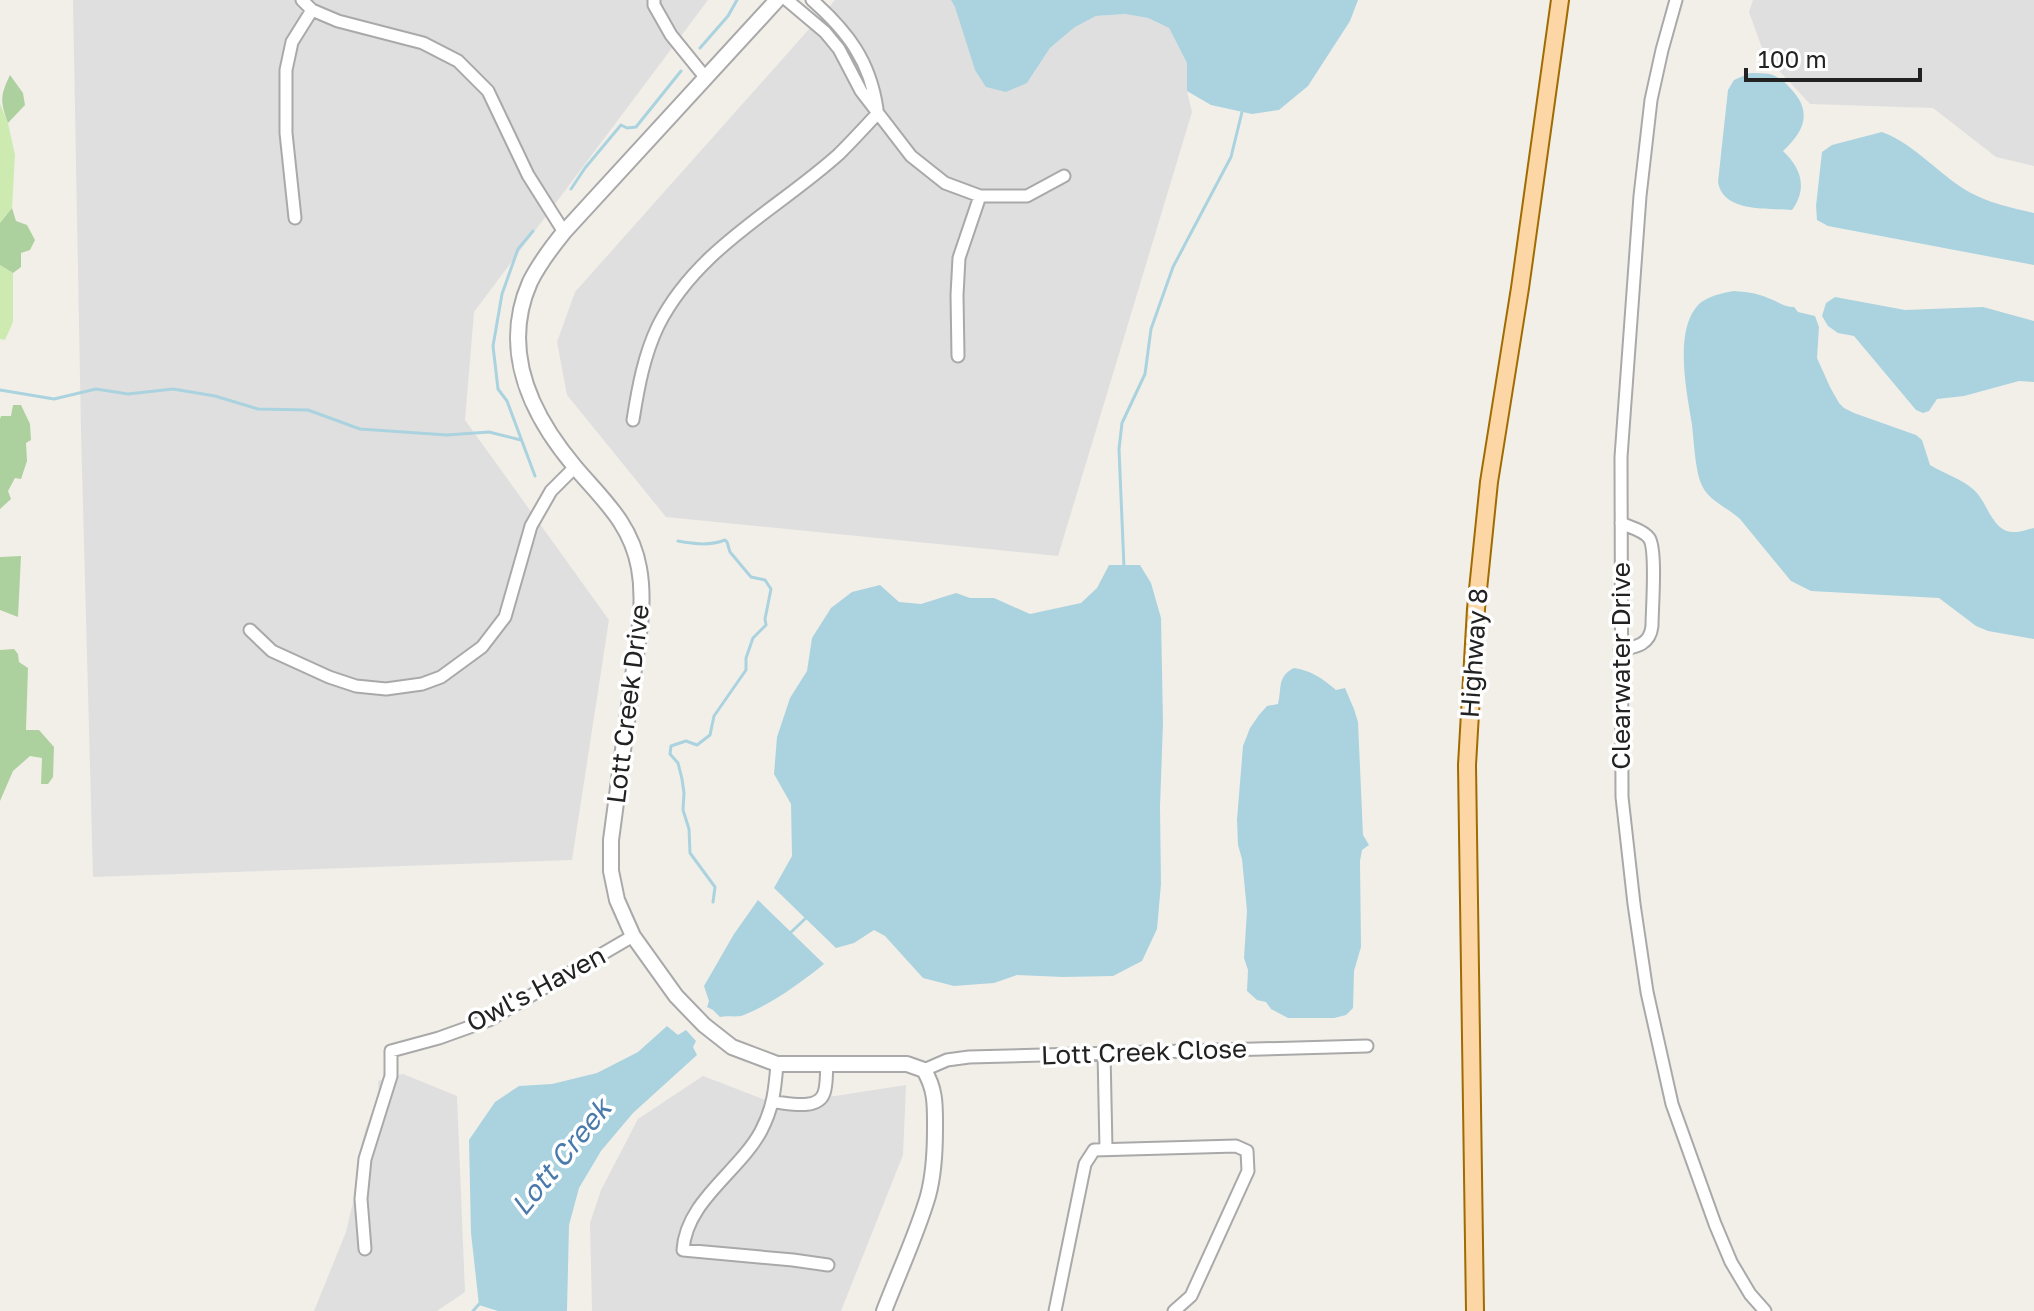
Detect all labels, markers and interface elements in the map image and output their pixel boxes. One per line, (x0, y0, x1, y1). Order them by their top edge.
scale bar (1746, 32, 1920, 82)
text: 100 m (1758, 44, 1827, 73)
street label: Clearwater Drive (1605, 562, 1636, 770)
street label: Highway 8 (1454, 587, 1494, 719)
street label: Lott Creek Drive (600, 603, 655, 805)
street label: Owl's Haven (461, 939, 610, 1038)
street label: Lott Creek Close (1040, 1032, 1248, 1071)
water label: Lott Creek (504, 1090, 619, 1221)

